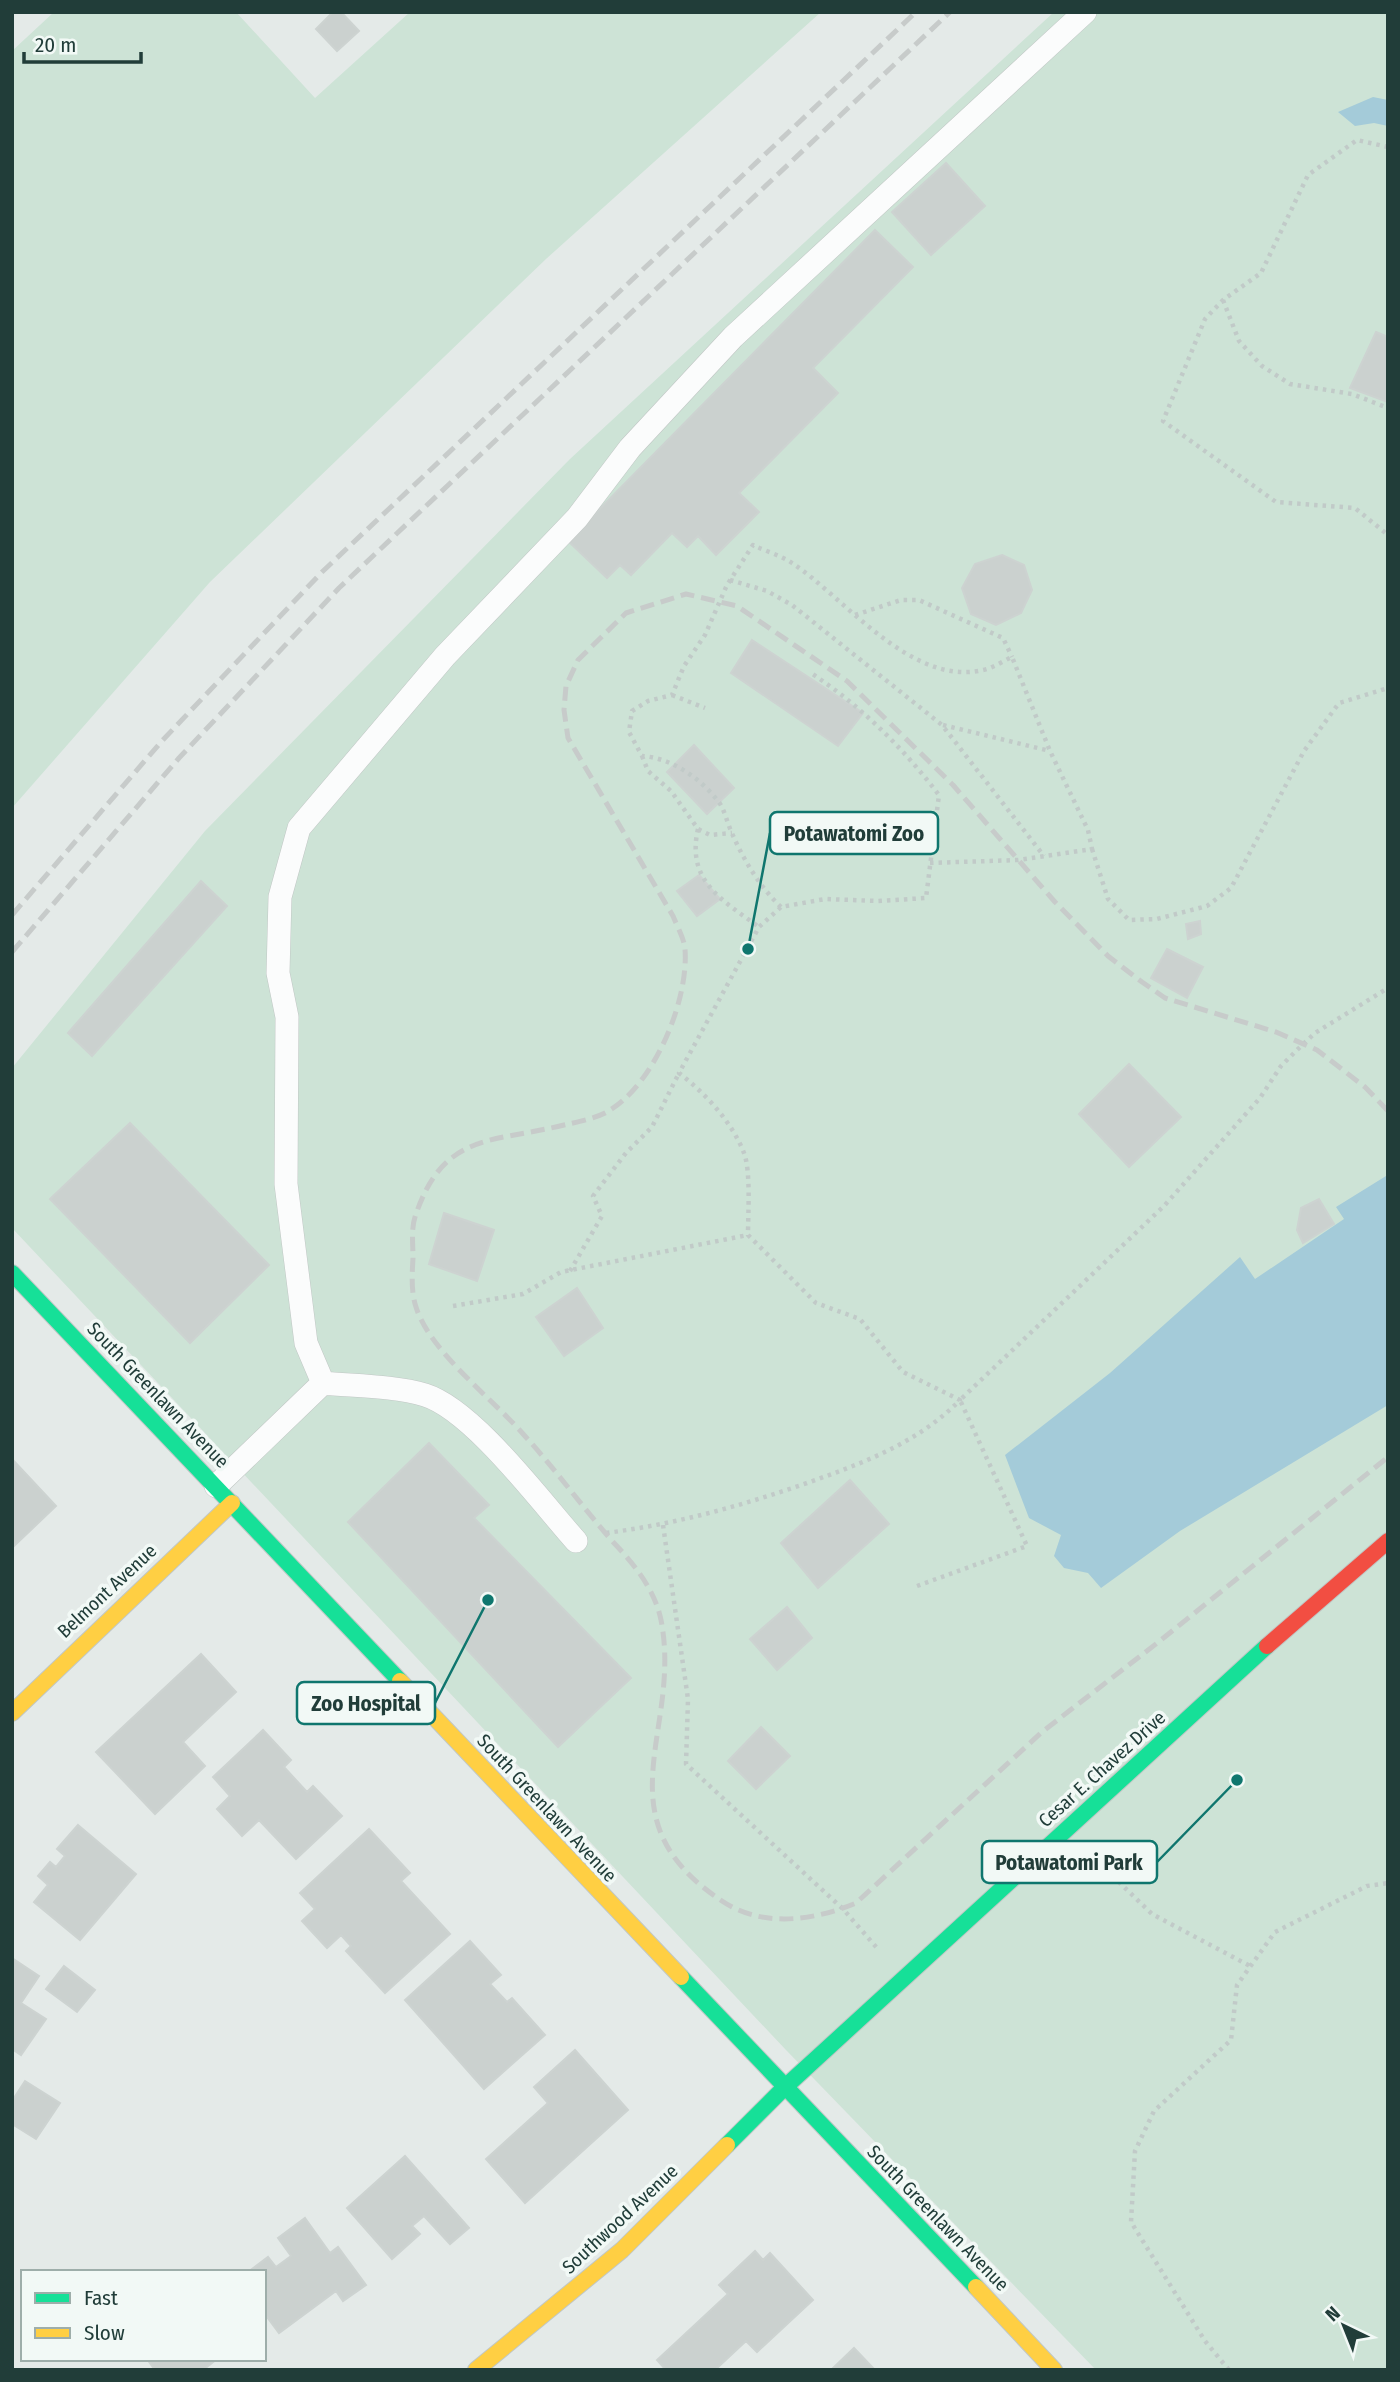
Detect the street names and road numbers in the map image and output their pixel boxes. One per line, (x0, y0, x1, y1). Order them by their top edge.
street label: South Greenlawn Avenue (82, 1317, 234, 1473)
street label: Belmont Avenue (53, 1539, 161, 1643)
street label: Cesar E. Chavez Drive (1034, 1706, 1170, 1832)
street label: South Greenlawn Avenue (472, 1729, 622, 1887)
street label: South Greenlawn Avenue (862, 2140, 1014, 2296)
street label: Southwood Avenue (557, 2160, 683, 2278)

